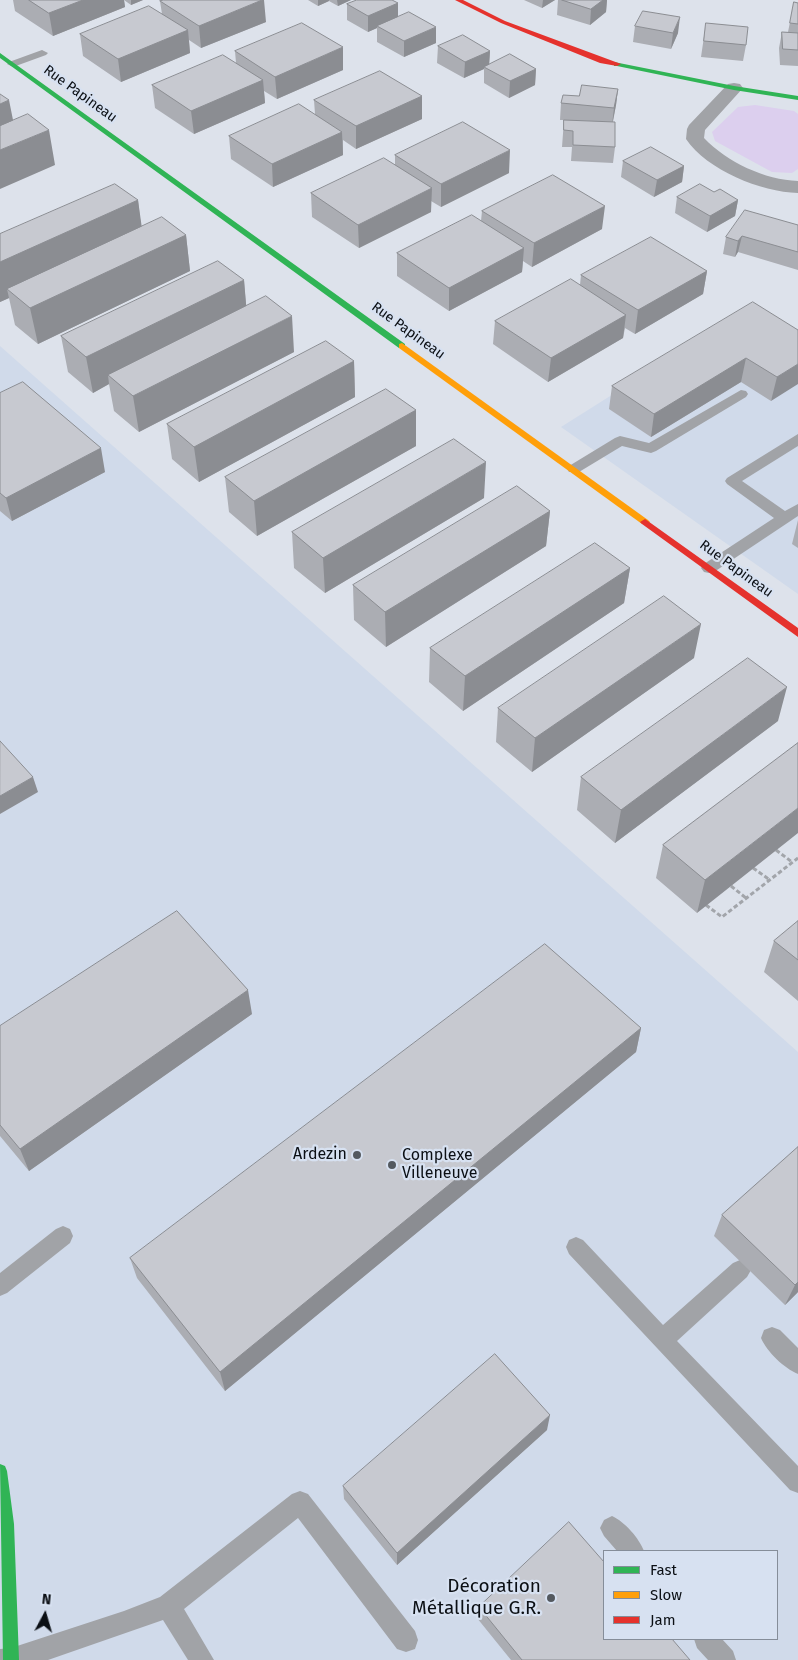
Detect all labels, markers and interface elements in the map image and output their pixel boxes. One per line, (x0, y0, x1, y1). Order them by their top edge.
street label: Rue Papineau (40, 62, 120, 126)
street label: Rue Papineau (368, 299, 448, 363)
street label: Rue Papineau (696, 537, 776, 601)
place label: Ardezin (293, 1145, 347, 1165)
place label: Complexe Villeneuve (402, 1146, 477, 1184)
marker: Ardezin (351, 1149, 363, 1161)
marker: Complexe Villeneuve (386, 1159, 398, 1171)
legend (603, 1550, 778, 1640)
text: Fast (650, 1561, 677, 1579)
place label: Décoration Métallique G.R. (412, 1576, 541, 1620)
text: Slow (650, 1586, 682, 1604)
north arrow (20, 1590, 70, 1640)
text: N (41, 1591, 52, 1609)
marker: Décoration Métallique G.R. (545, 1592, 557, 1604)
text: Jam (650, 1611, 676, 1629)

